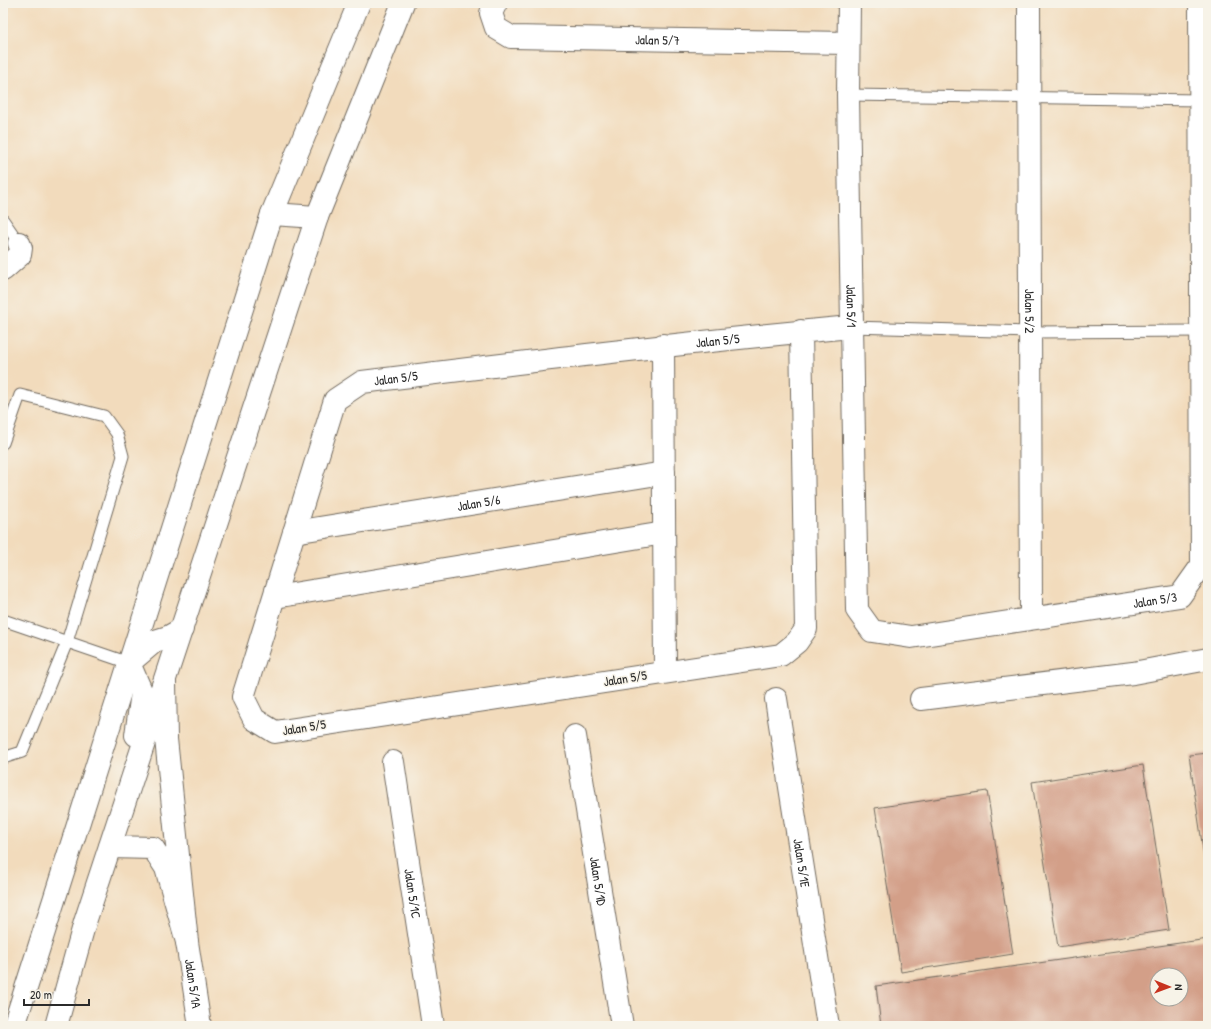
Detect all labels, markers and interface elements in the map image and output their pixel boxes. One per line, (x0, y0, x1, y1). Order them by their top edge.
street label: Jalan 5/7 (635, 30, 680, 49)
street label: Jalan 5/1 (842, 284, 861, 328)
street label: Jalan 5/2 (1021, 289, 1039, 333)
street label: Jalan 5/5 (695, 329, 741, 352)
street label: Jalan 5/5 (373, 366, 419, 389)
street label: Jalan 5/6 (456, 490, 502, 515)
street label: Jalan 5/3 (1132, 588, 1178, 612)
street label: Jalan 5/5 (602, 666, 649, 690)
street label: Jalan 5/5 (281, 715, 328, 739)
street label: Jalan 5/1E (789, 837, 815, 889)
street label: Jalan 5/1D (586, 855, 611, 908)
street label: Jalan 5/1C (400, 867, 426, 920)
street label: Jalan 5/1A (181, 958, 206, 1010)
north arrow (1149, 967, 1189, 1007)
scale bar (24, 981, 89, 1007)
text: N (1172, 984, 1186, 990)
text: 20 m (30, 986, 52, 1003)

